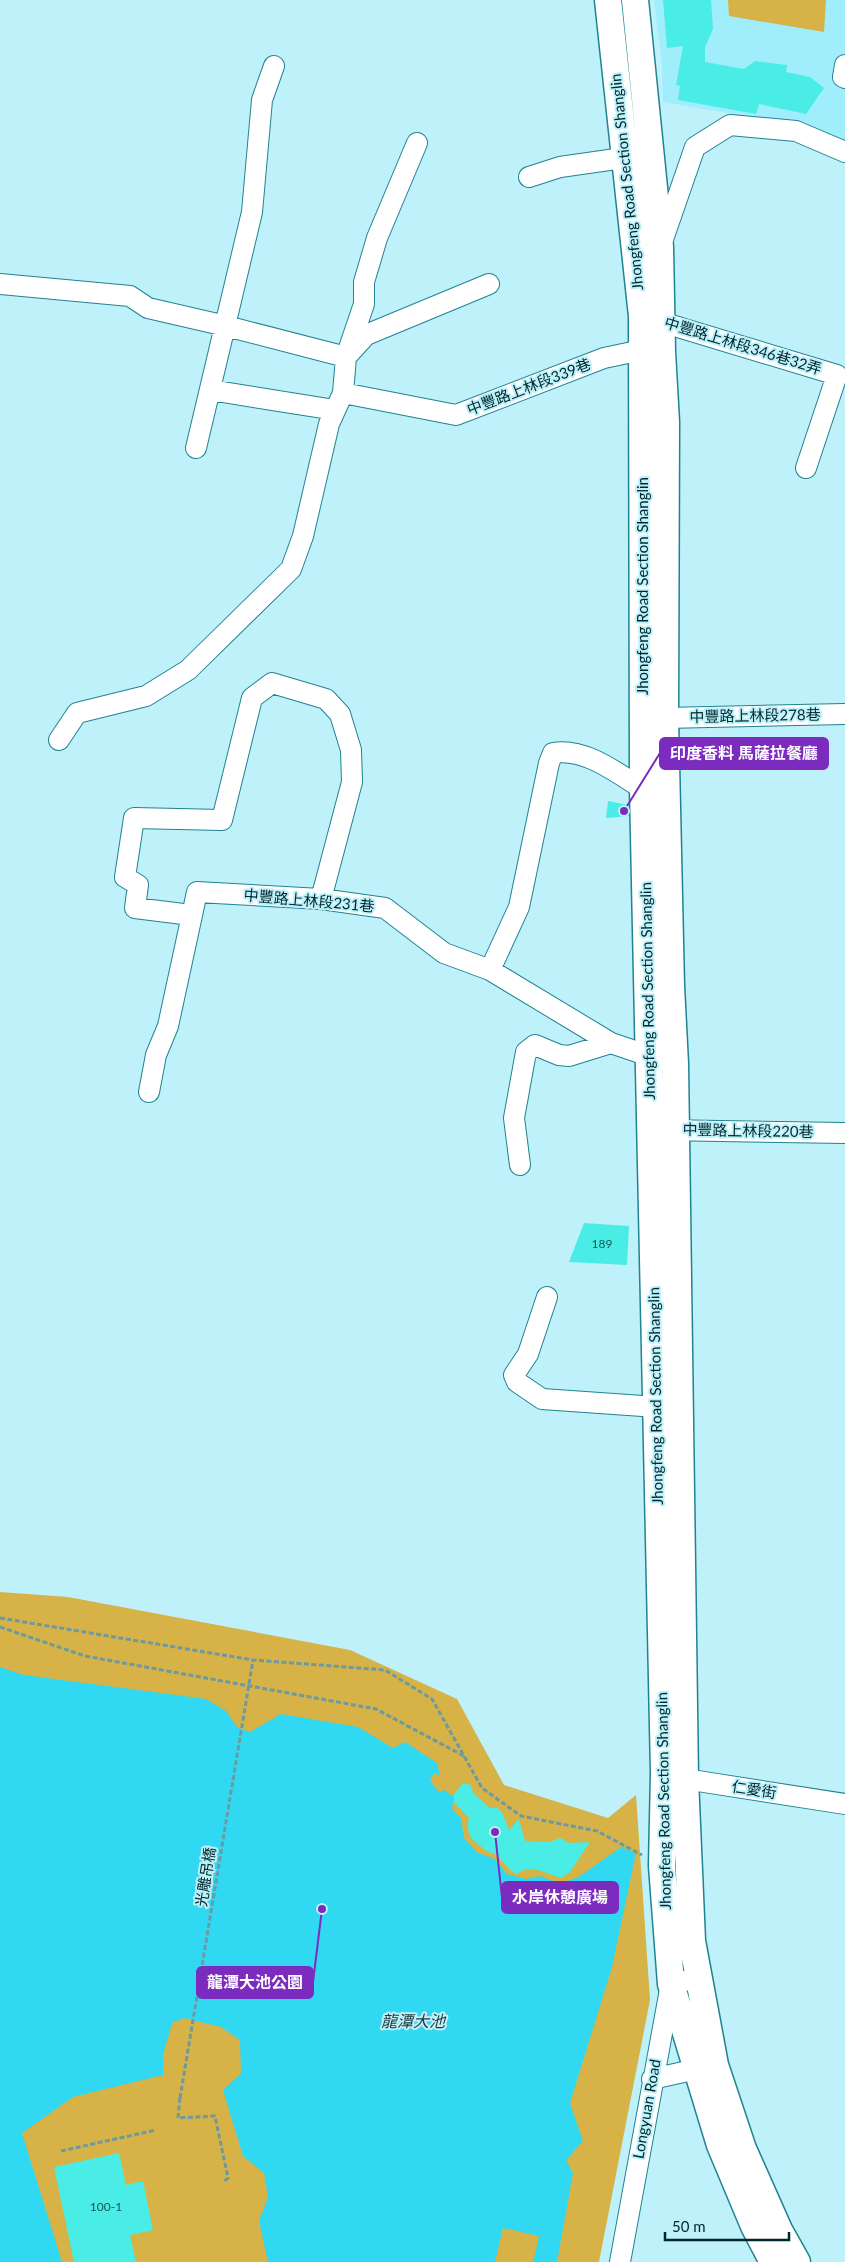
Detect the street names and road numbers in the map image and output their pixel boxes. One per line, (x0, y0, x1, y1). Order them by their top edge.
street label: Jhongfeng Road Section Shanglin (606, 73, 646, 291)
street label: 中豐路上林段346巷32弄 (662, 313, 824, 378)
street label: 中豐路上林段339巷 (464, 354, 593, 418)
street label: Jhongfeng Road Section Shanglin (633, 477, 651, 695)
street label: 中豐路上林段278巷 (689, 705, 821, 725)
street label: Jhongfeng Road Section Shanglin (636, 882, 658, 1100)
street label: 中豐路上林段231巷 (243, 885, 375, 915)
street label: 中豐路上林段220巷 (682, 1120, 814, 1140)
street label: Jhongfeng Road Section Shanglin (644, 1287, 666, 1505)
street label: Jhongfeng Road Section Shanglin (652, 1692, 674, 1910)
street label: 仁愛街 (731, 1777, 778, 1801)
street label: 光雕吊橋 (191, 1846, 219, 1908)
street label: Longyuan Road (628, 2058, 664, 2160)

